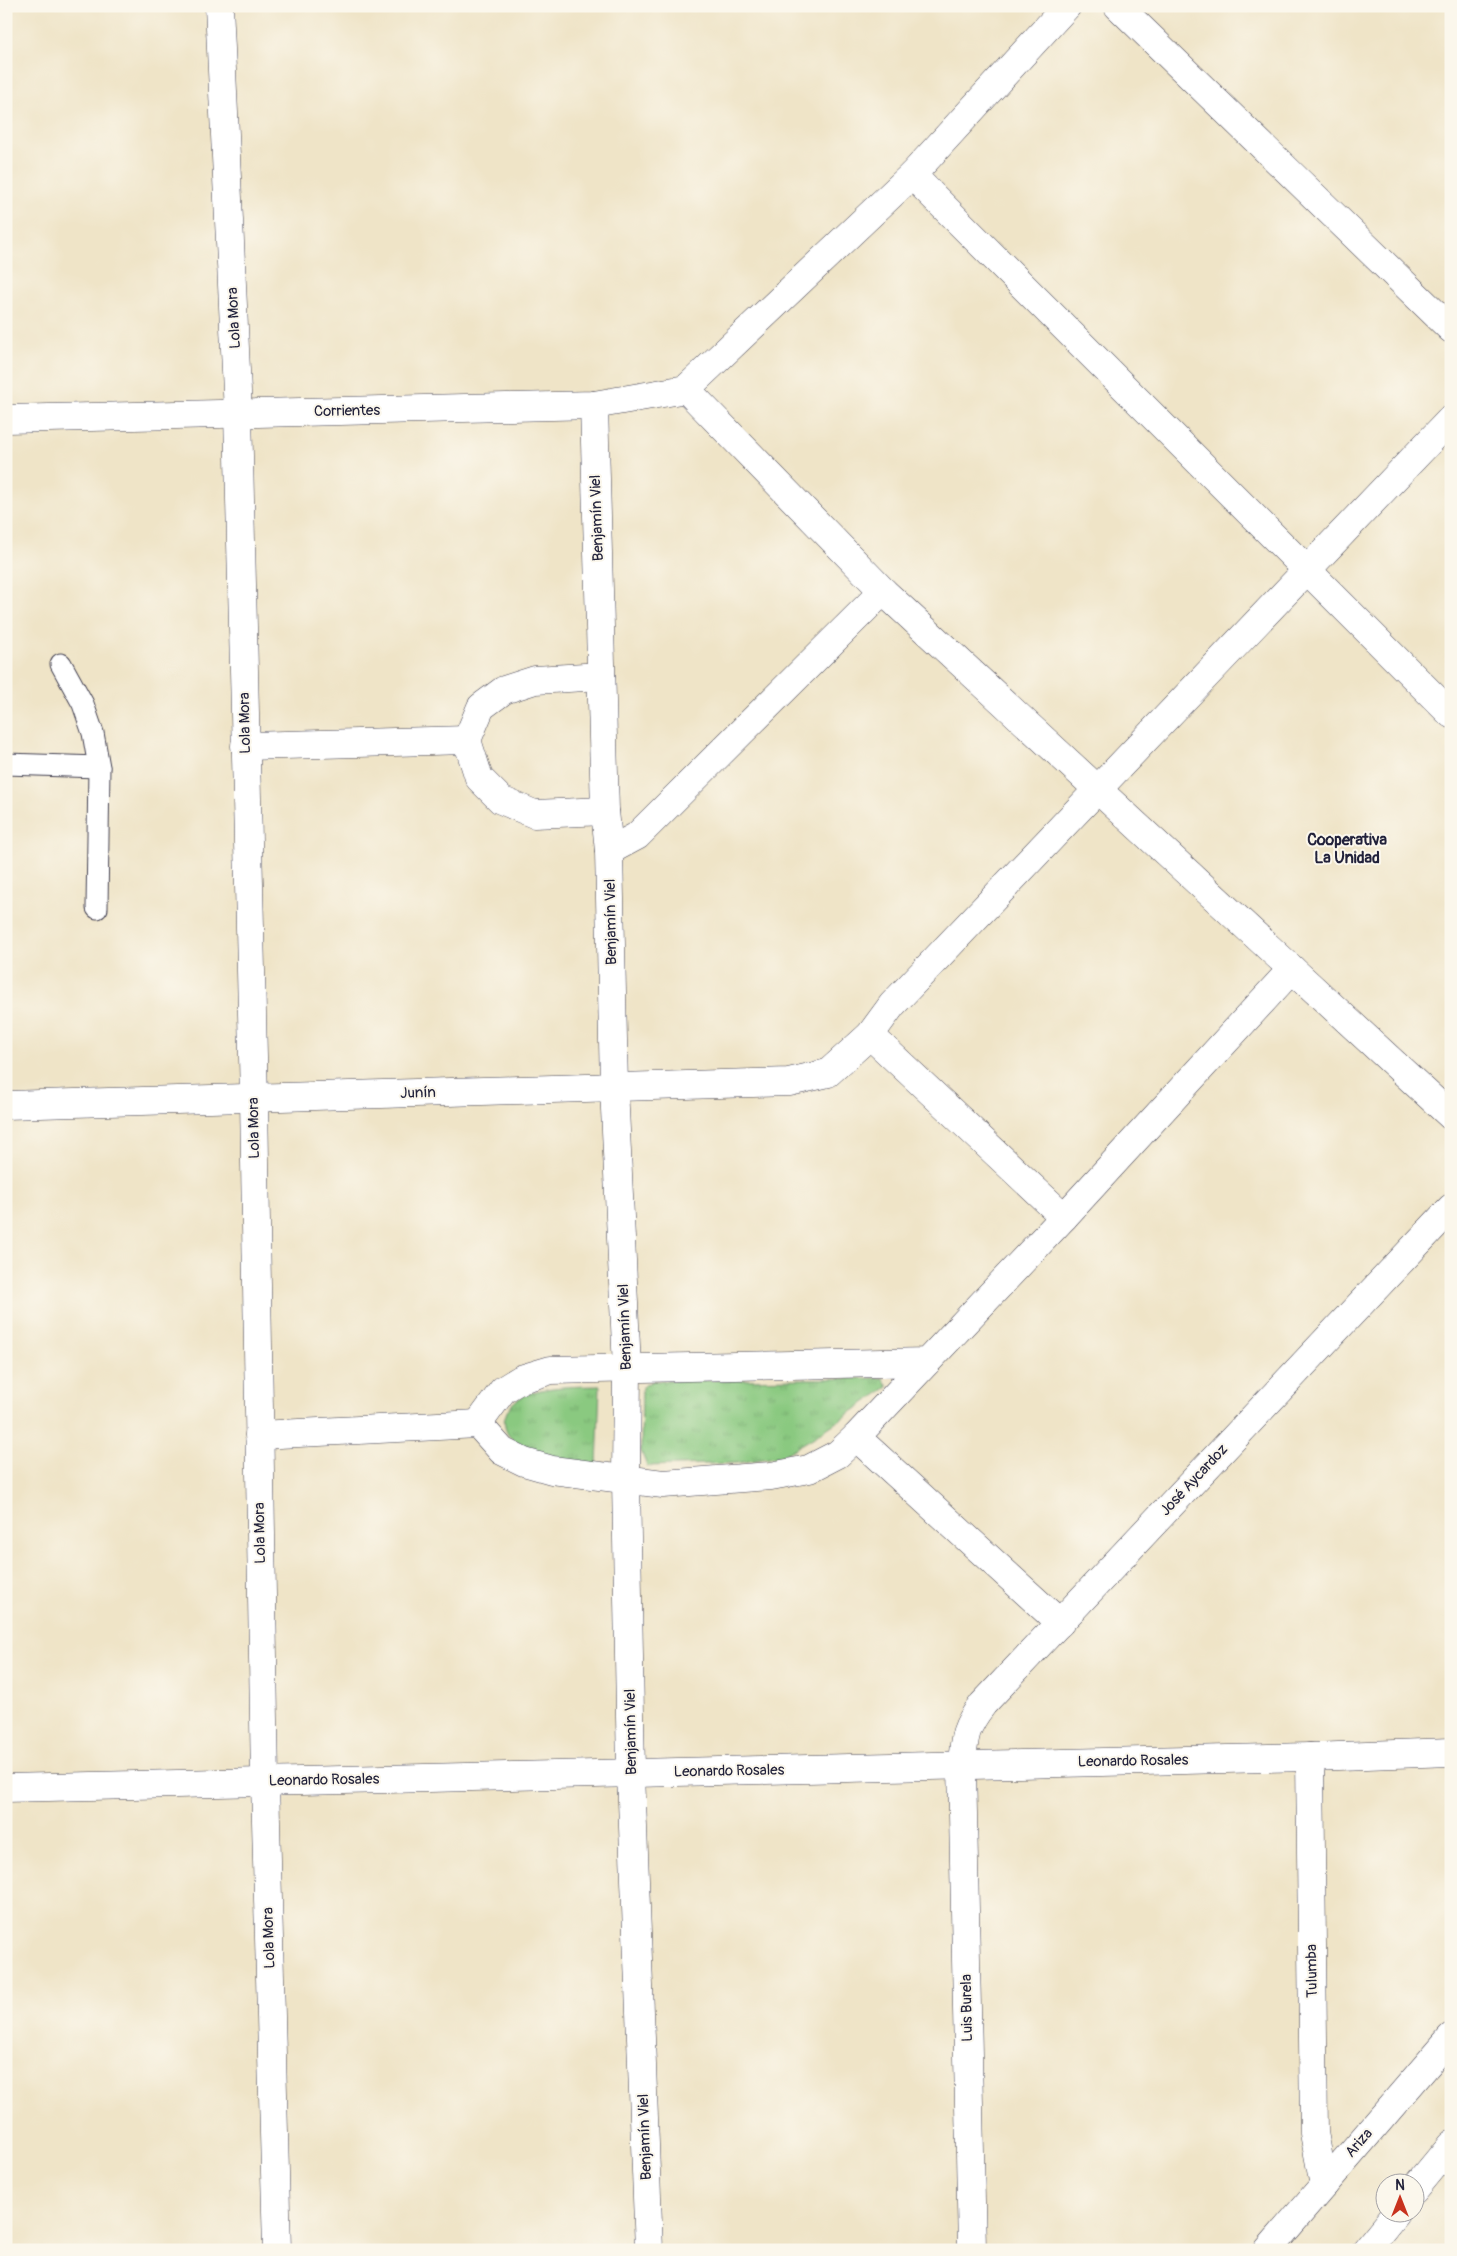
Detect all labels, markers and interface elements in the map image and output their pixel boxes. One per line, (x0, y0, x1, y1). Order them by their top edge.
street label: Lola Mora (223, 287, 245, 349)
street label: Corrientes (314, 401, 381, 421)
street label: Benjamín Viel (586, 474, 608, 562)
street label: Lola Mora (235, 692, 255, 754)
district label: Cooperativa La Unidad (1307, 830, 1387, 868)
street label: Benjamín Viel (601, 879, 621, 965)
street label: Junín (400, 1083, 436, 1103)
street label: Lola Mora (244, 1097, 264, 1159)
street label: Benjamín Viel (614, 1283, 636, 1371)
street label: José Aycardoz (1156, 1440, 1232, 1520)
street label: Lola Mora (250, 1502, 270, 1564)
street label: Benjamín Viel (621, 1689, 641, 1775)
street label: Leonardo Rosales (1077, 1751, 1189, 1771)
street label: Leonardo Rosales (673, 1761, 785, 1781)
street label: Leonardo Rosales (268, 1770, 380, 1790)
street label: Lola Mora (258, 1907, 280, 1969)
street label: Tulumba (1302, 1944, 1322, 1998)
street label: Luis Burela (957, 1974, 977, 2042)
street label: Benjamín Viel (634, 2093, 656, 2181)
street label: Ariza (1341, 2124, 1377, 2162)
north arrow (1374, 2174, 1424, 2224)
text: N (1395, 2177, 1405, 2194)

